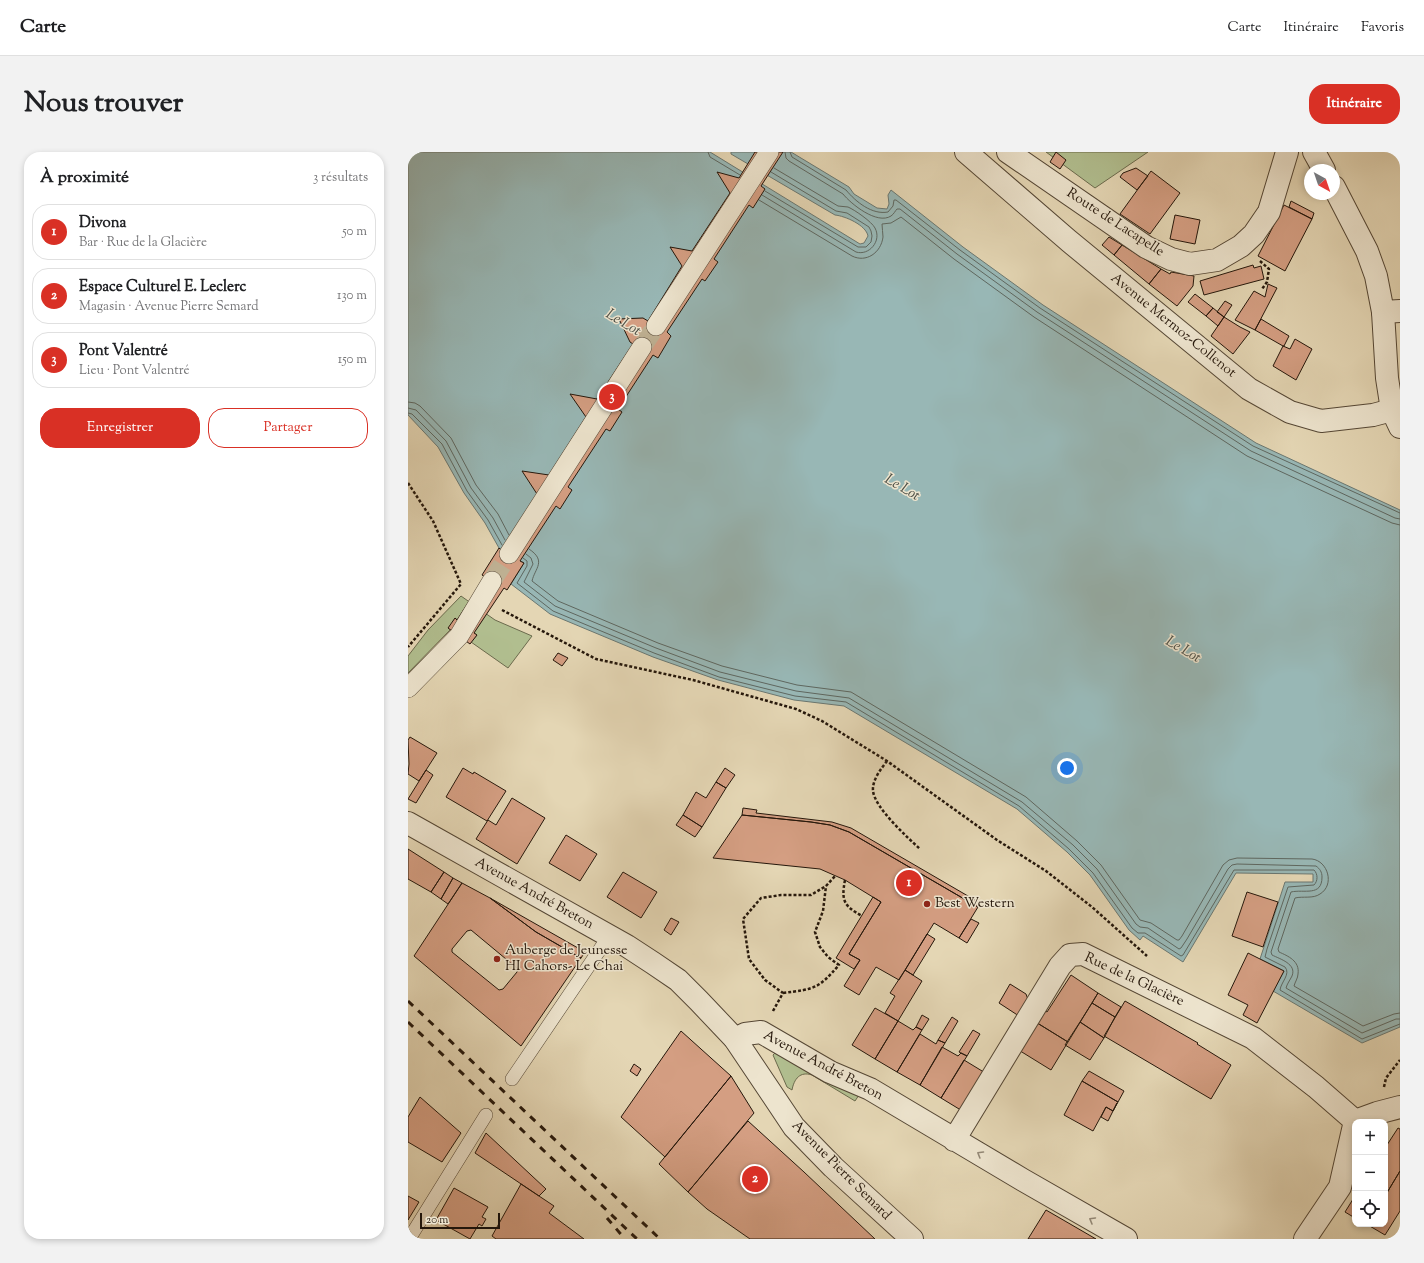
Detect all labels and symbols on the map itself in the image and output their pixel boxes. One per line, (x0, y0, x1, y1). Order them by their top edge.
north arrow (1304, 164, 1340, 200)
street label: Route de Lacapelle (1062, 184, 1168, 262)
street label: Avenue Mermoz-Collenot (1106, 269, 1240, 383)
water label: Le Lot (601, 304, 645, 342)
pin: 3 (599, 382, 625, 412)
water label: Le Lot (880, 469, 924, 507)
water label: Le Lot (1161, 631, 1205, 669)
your location (1057, 758, 1077, 778)
street label: Avenue André Breton (471, 853, 597, 935)
pin: 1 (896, 868, 922, 898)
place label: Best Western (935, 894, 1015, 914)
marker: Best Western (922, 899, 932, 909)
place label: Auberge de Jeunesse HI Cahors- Le Chai (505, 941, 628, 977)
street label: Rue de la Glacière (1081, 948, 1187, 1012)
marker: Auberge de Jeunesse HI Cahors- Le Chai (492, 954, 502, 964)
street label: Avenue André Breton (760, 1026, 886, 1106)
street label: Avenue Pierre Semard (787, 1117, 895, 1225)
one-way arrow (977, 1152, 984, 1159)
pin: 2 (742, 1164, 768, 1194)
scale bar (420, 1211, 500, 1230)
one-way arrow (1089, 1217, 1096, 1224)

